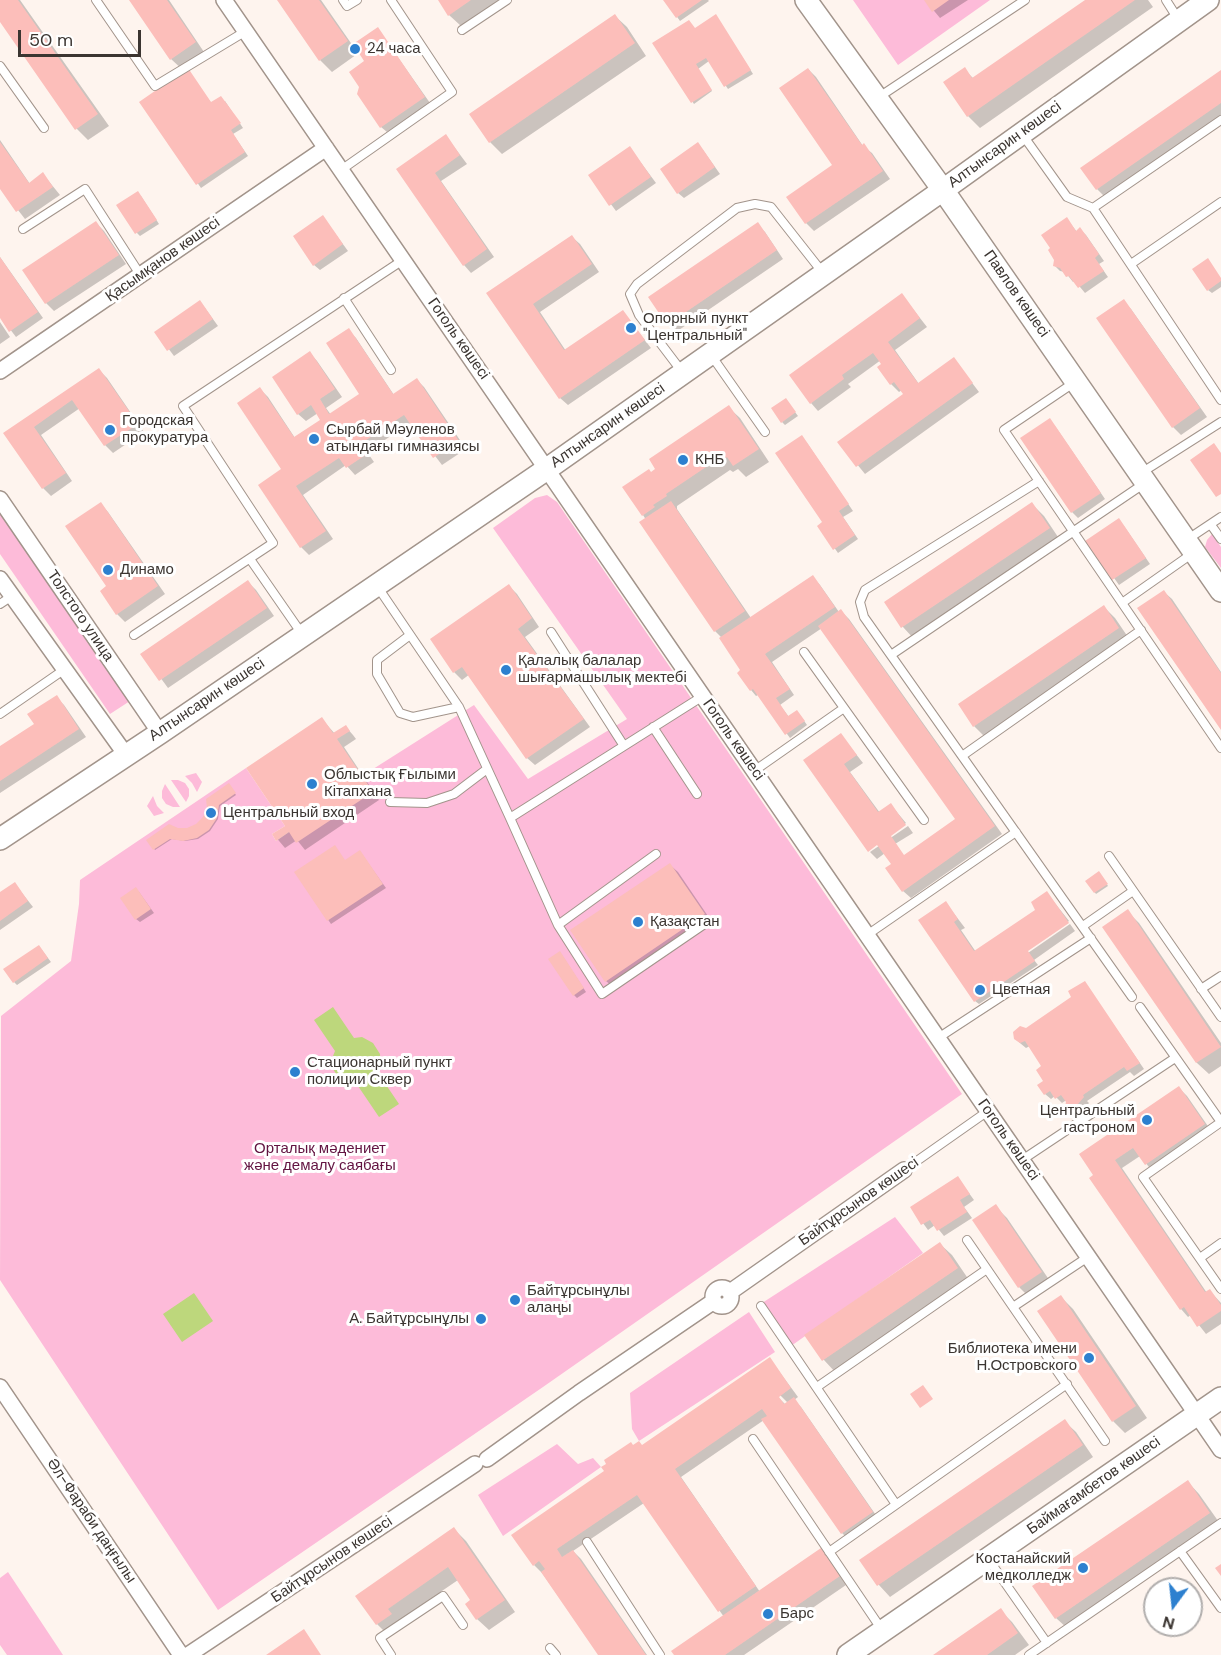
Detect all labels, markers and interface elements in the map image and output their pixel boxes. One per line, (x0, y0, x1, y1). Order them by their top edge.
scale bar (21, 18, 144, 56)
text: 50 m (29, 28, 73, 52)
place label: 24 часа (367, 40, 420, 58)
marker: 24 часа (348, 42, 362, 56)
street label: Алтынсарин көшесі (945, 98, 1065, 192)
street label: Қасымқанов көшесі (102, 214, 224, 306)
street label: Павлов көшесі (979, 247, 1053, 341)
street label: Гоголь көшесі (423, 295, 493, 383)
place label: Опорный пункт "Центральный" (643, 310, 748, 345)
marker: Опорный пункт "Центральный" (624, 321, 638, 335)
street label: Алтынсарин көшесі (547, 380, 669, 472)
place label: Городская прокуратура (122, 412, 208, 447)
place label: Сырбай Мәуленов атындағы гимназиясы (326, 421, 480, 456)
marker: Городская прокуратура (103, 423, 117, 437)
marker: Сырбай Мәуленов атындағы гимназиясы (307, 432, 321, 446)
place label: КНБ (695, 451, 724, 469)
marker: КНБ (676, 453, 690, 467)
place label: Динамо (120, 561, 174, 579)
marker: Динамо (101, 563, 115, 577)
street label: Толстого улица (43, 567, 117, 665)
place label: Қалалық балалар шығармашылық мектебі (518, 652, 687, 687)
street label: Алтынсарин көшесі (146, 655, 268, 745)
marker: Қалалық балалар шығармашылық мектебі (499, 663, 513, 677)
street label: Гоголь көшесі (698, 696, 768, 784)
place label: Облыстық Ғылыми Кітапхана (324, 766, 456, 801)
marker: Облыстық Ғылыми Кітапхана (305, 777, 319, 791)
place label: Центральный вход (223, 804, 354, 822)
marker: Центральный вход (204, 806, 218, 820)
place label: Қазақстан (650, 913, 720, 931)
marker: Қазақстан (631, 915, 645, 929)
place label: Цветная (992, 981, 1050, 999)
marker: Цветная (973, 983, 987, 997)
place label: Стационарный пункт полиции Сквер (307, 1054, 452, 1089)
marker: Стационарный пункт полиции Сквер (288, 1065, 302, 1079)
street label: Гоголь көшесі (973, 1096, 1043, 1184)
place label: Центральный гастроном (1040, 1102, 1135, 1137)
marker: Центральный гастроном (1140, 1113, 1154, 1127)
park label: Орталық мәдениет және демалу саябағы (244, 1140, 396, 1175)
street label: Байтұрсынов көшесі (796, 1154, 922, 1250)
place label: Байтұрсынұлы алаңы (527, 1282, 630, 1317)
marker: Байтұрсынұлы алаңы (508, 1293, 522, 1307)
place label: А. Байтұрсынұлы (349, 1310, 469, 1328)
marker: А. Байтұрсынұлы (474, 1312, 488, 1326)
place label: Библиотека имени Н.Островского (948, 1340, 1077, 1375)
marker: Библиотека имени Н.Островского (1082, 1351, 1096, 1365)
street label: Баймағамбетов көшесі (1024, 1433, 1164, 1539)
street label: Әл-Фараби даңғылы (43, 1455, 139, 1587)
street label: Байтұрсынов көшесі (268, 1513, 396, 1607)
place label: Костанайский медколледж (976, 1550, 1071, 1585)
marker: Костанайский медколледж (1076, 1561, 1090, 1575)
north arrow (1143, 1577, 1203, 1637)
place label: Барс (780, 1605, 814, 1623)
marker: Барс (761, 1607, 775, 1621)
text: N (1160, 1611, 1177, 1635)

